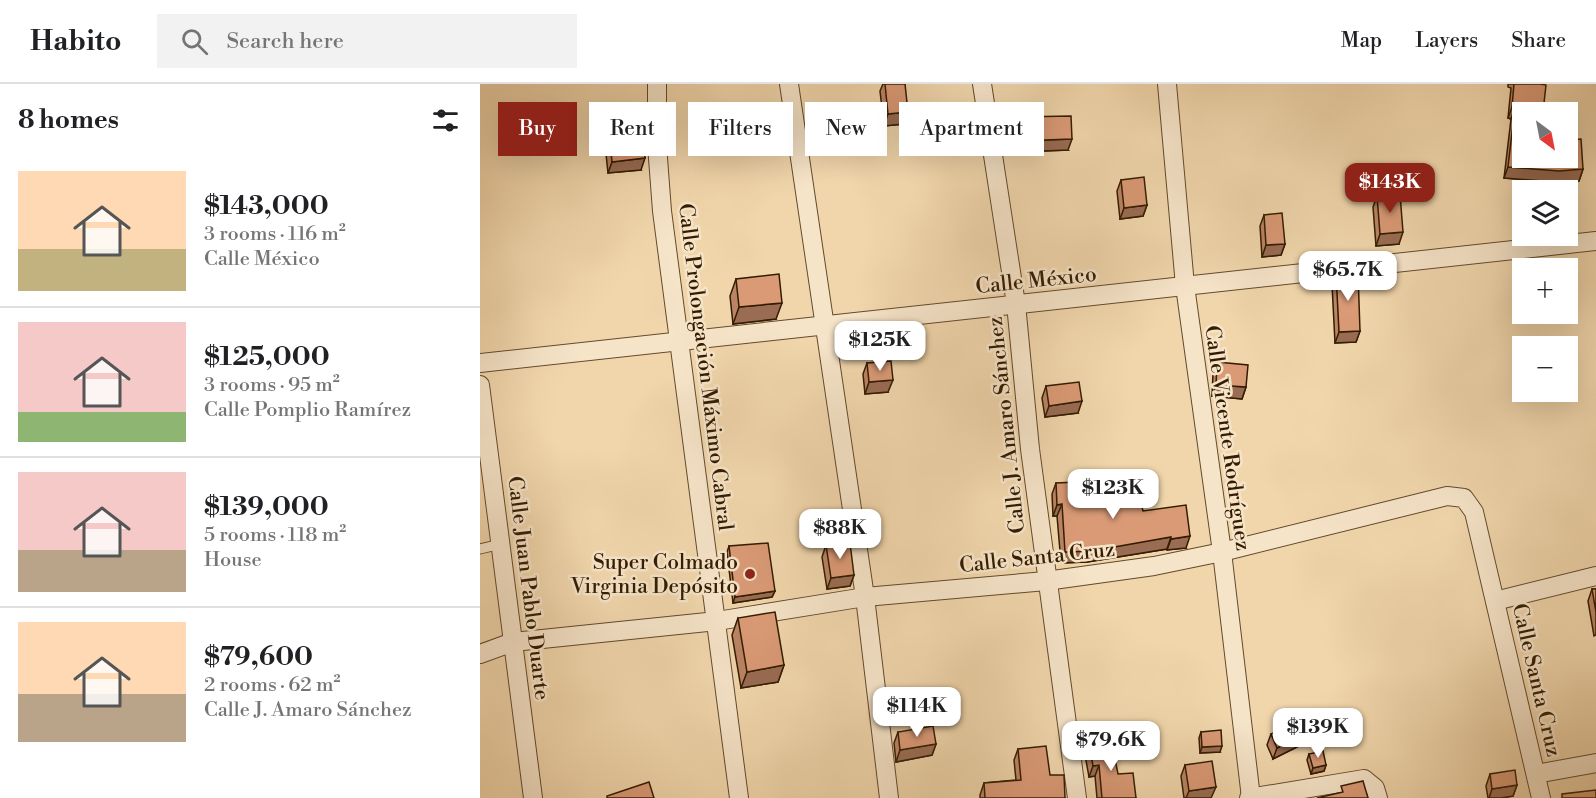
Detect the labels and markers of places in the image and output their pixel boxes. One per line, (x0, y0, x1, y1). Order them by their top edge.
pin: $143K (1348, 163, 1432, 214)
pin: $65.7K (1299, 251, 1397, 302)
pin: $125K (838, 321, 922, 372)
pin: $123K (1071, 469, 1155, 520)
pin: $88K (804, 509, 876, 560)
place label: Super Colmado Virginia Depósito (569, 550, 738, 600)
marker: Super Colmado Virginia Depósito (743, 567, 757, 581)
pin: $114K (875, 687, 959, 738)
pin: $139K (1276, 708, 1360, 759)
pin: $79.6K (1062, 721, 1160, 772)

